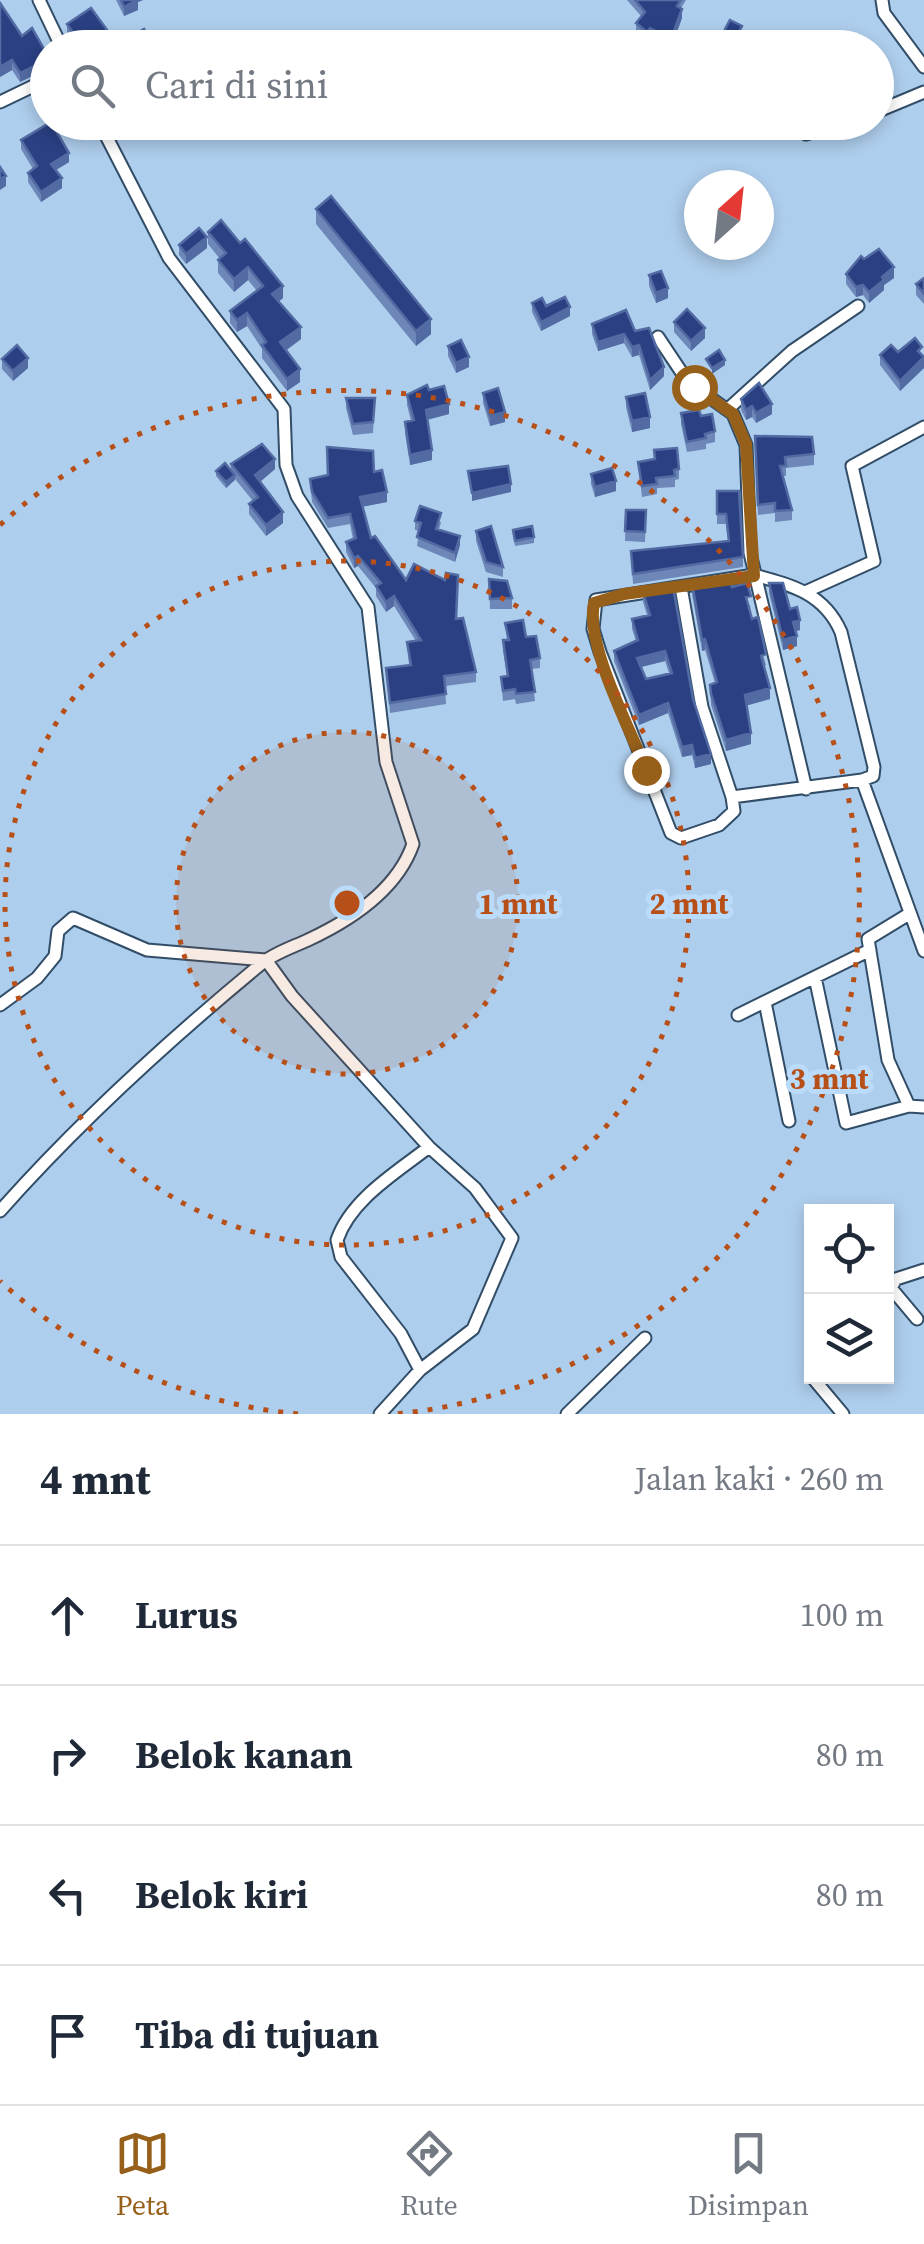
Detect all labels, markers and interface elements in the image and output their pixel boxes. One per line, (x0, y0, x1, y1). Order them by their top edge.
search box (30, 30, 894, 140)
icon: search (65, 58, 120, 113)
text: Cari di sini (145, 59, 328, 111)
north arrow (684, 170, 774, 260)
route start (672, 365, 718, 411)
route end (624, 748, 670, 794)
text: 1 mnt (479, 883, 558, 924)
text: 2 mnt (650, 883, 729, 924)
centre of rings (329, 885, 365, 921)
text: 3 mnt (790, 1058, 869, 1099)
map controls (804, 1204, 894, 1384)
button: locate (804, 1204, 894, 1294)
button: layers (804, 1294, 894, 1384)
text: 4 mnt (40, 1450, 151, 1508)
text: Jalan kaki · 260 m (635, 1457, 884, 1501)
icon: ahead (40, 1588, 95, 1643)
text: Lurus (135, 1589, 238, 1641)
text: 100 m (800, 1593, 884, 1637)
icon: right (40, 1728, 95, 1783)
text: Belok kanan (135, 1729, 353, 1781)
text: 80 m (816, 1733, 884, 1777)
icon: left (40, 1868, 95, 1923)
text: Belok kiri (135, 1869, 308, 1921)
text: 80 m (816, 1873, 884, 1917)
icon: arrive (40, 2008, 95, 2063)
text: Tiba di tujuan (135, 2009, 379, 2061)
tab: Peta (115, 2126, 170, 2224)
tab: Rute (400, 2126, 458, 2224)
tab: Disimpan (688, 2126, 809, 2224)

